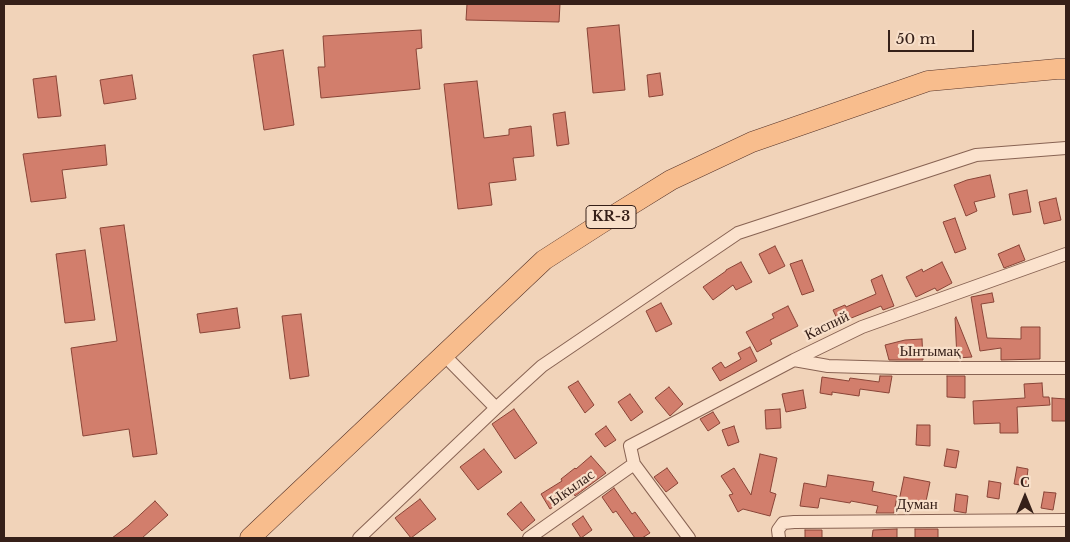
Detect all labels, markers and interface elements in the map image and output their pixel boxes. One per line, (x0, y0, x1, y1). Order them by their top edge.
scale bar (890, 20, 976, 52)
text: 50 m (896, 29, 936, 48)
road number: KR-3 (586, 206, 636, 228)
street label: Каспий (802, 308, 852, 344)
street label: Ынтымақ (899, 343, 961, 361)
street label: Ыкылас (546, 466, 598, 510)
north arrow (1000, 472, 1050, 522)
text: С (1020, 473, 1030, 491)
street label: Думан (896, 496, 938, 514)

